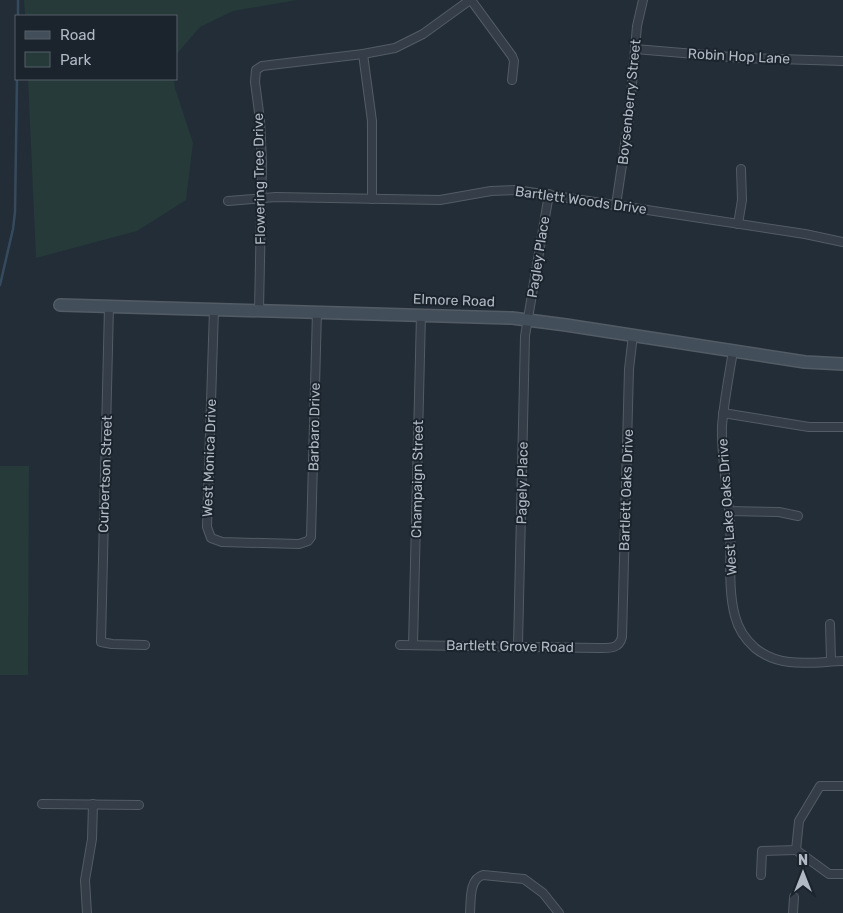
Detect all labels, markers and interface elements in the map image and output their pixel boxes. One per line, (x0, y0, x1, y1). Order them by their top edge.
legend (15, 15, 178, 80)
text: Road (60, 26, 96, 44)
street label: Boysenberry Street (614, 38, 645, 166)
street label: Robin Hop Lane (687, 45, 791, 68)
text: Park (60, 51, 91, 69)
street label: Flowering Tree Drive (250, 113, 269, 245)
street label: Bartlett Woods Drive (514, 183, 648, 218)
street label: Pagley Place (524, 215, 553, 299)
street label: Elmore Road (413, 291, 495, 310)
street label: Barbaro Drive (305, 382, 324, 472)
street label: West Monica Drive (199, 398, 220, 517)
street label: Curbertson Street (95, 414, 116, 533)
street label: Champaign Street (408, 419, 427, 538)
street label: Bartlett Oaks Drive (616, 429, 637, 551)
street label: West Lake Oaks Drive (714, 438, 741, 576)
street label: Pagely Place (513, 441, 532, 524)
street label: Bartlett Grove Road (446, 637, 574, 656)
north arrow (778, 848, 828, 898)
text: N (798, 852, 808, 869)

